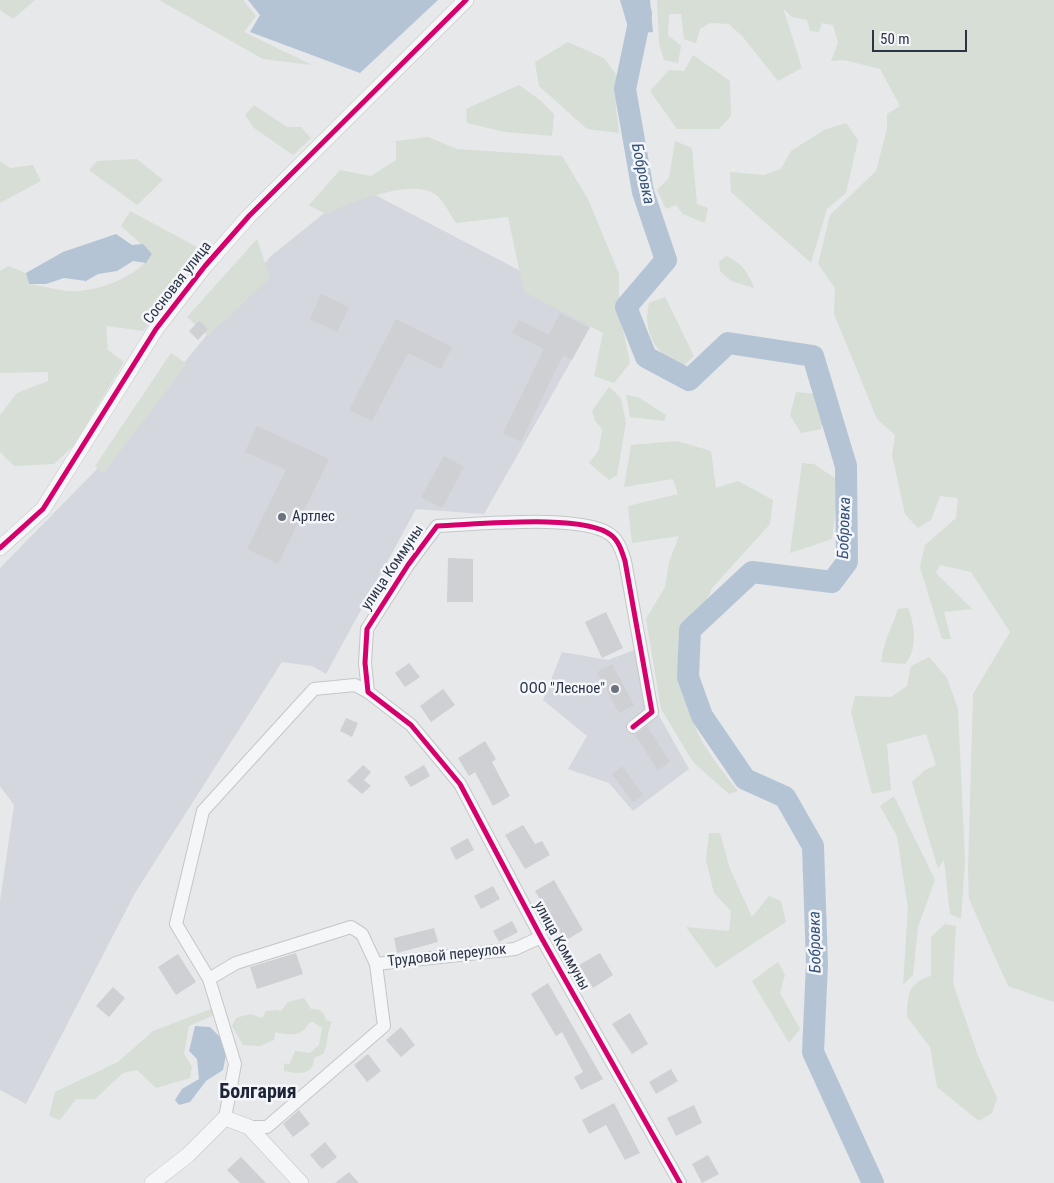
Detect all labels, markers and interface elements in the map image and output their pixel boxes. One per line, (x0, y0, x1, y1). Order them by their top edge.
scale bar (874, 20, 969, 52)
text: 50 m (880, 30, 910, 48)
water label: Бобровка (626, 142, 658, 206)
street label: Сосновая улица (140, 238, 216, 328)
water label: Бобровка (834, 497, 856, 559)
place label: Артлес (292, 508, 335, 526)
marker: Артлес (276, 511, 288, 523)
street label: улица Коммуны (358, 522, 428, 614)
place label: ООО "Лесное" (520, 680, 605, 698)
marker: ООО "Лесное" (609, 683, 621, 695)
street label: улица Коммуны (529, 898, 593, 994)
water label: Бобровка (806, 911, 826, 973)
street label: Трудовой переулок (387, 941, 507, 971)
district label: Болгария (219, 1081, 297, 1105)

